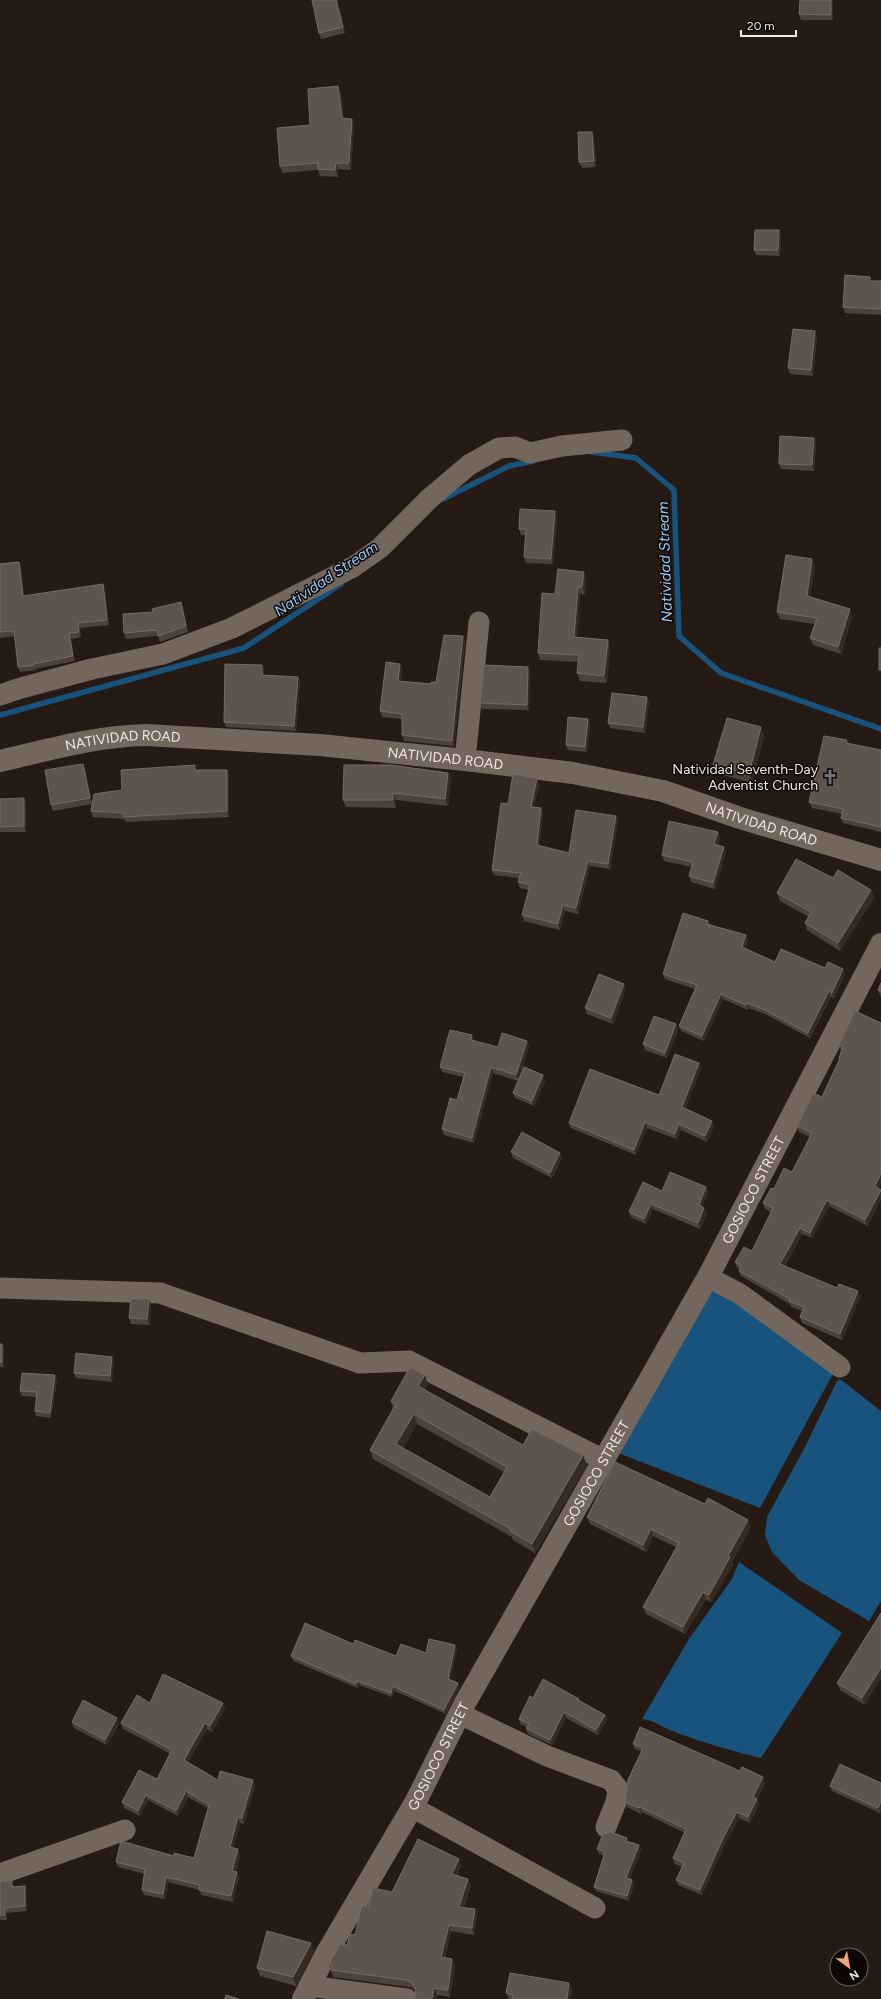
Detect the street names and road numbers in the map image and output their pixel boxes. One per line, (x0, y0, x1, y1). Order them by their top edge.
street label: NATIVIDAD ROAD (63, 726, 181, 754)
street label: NATIVIDAD ROAD (387, 744, 504, 773)
street label: NATIVIDAD ROAD (703, 798, 819, 849)
street label: GOSIOCO STREET (718, 1133, 788, 1247)
street label: GOSIOCO STREET (559, 1417, 633, 1529)
street label: GOSIOCO STREET (404, 1699, 473, 1813)

